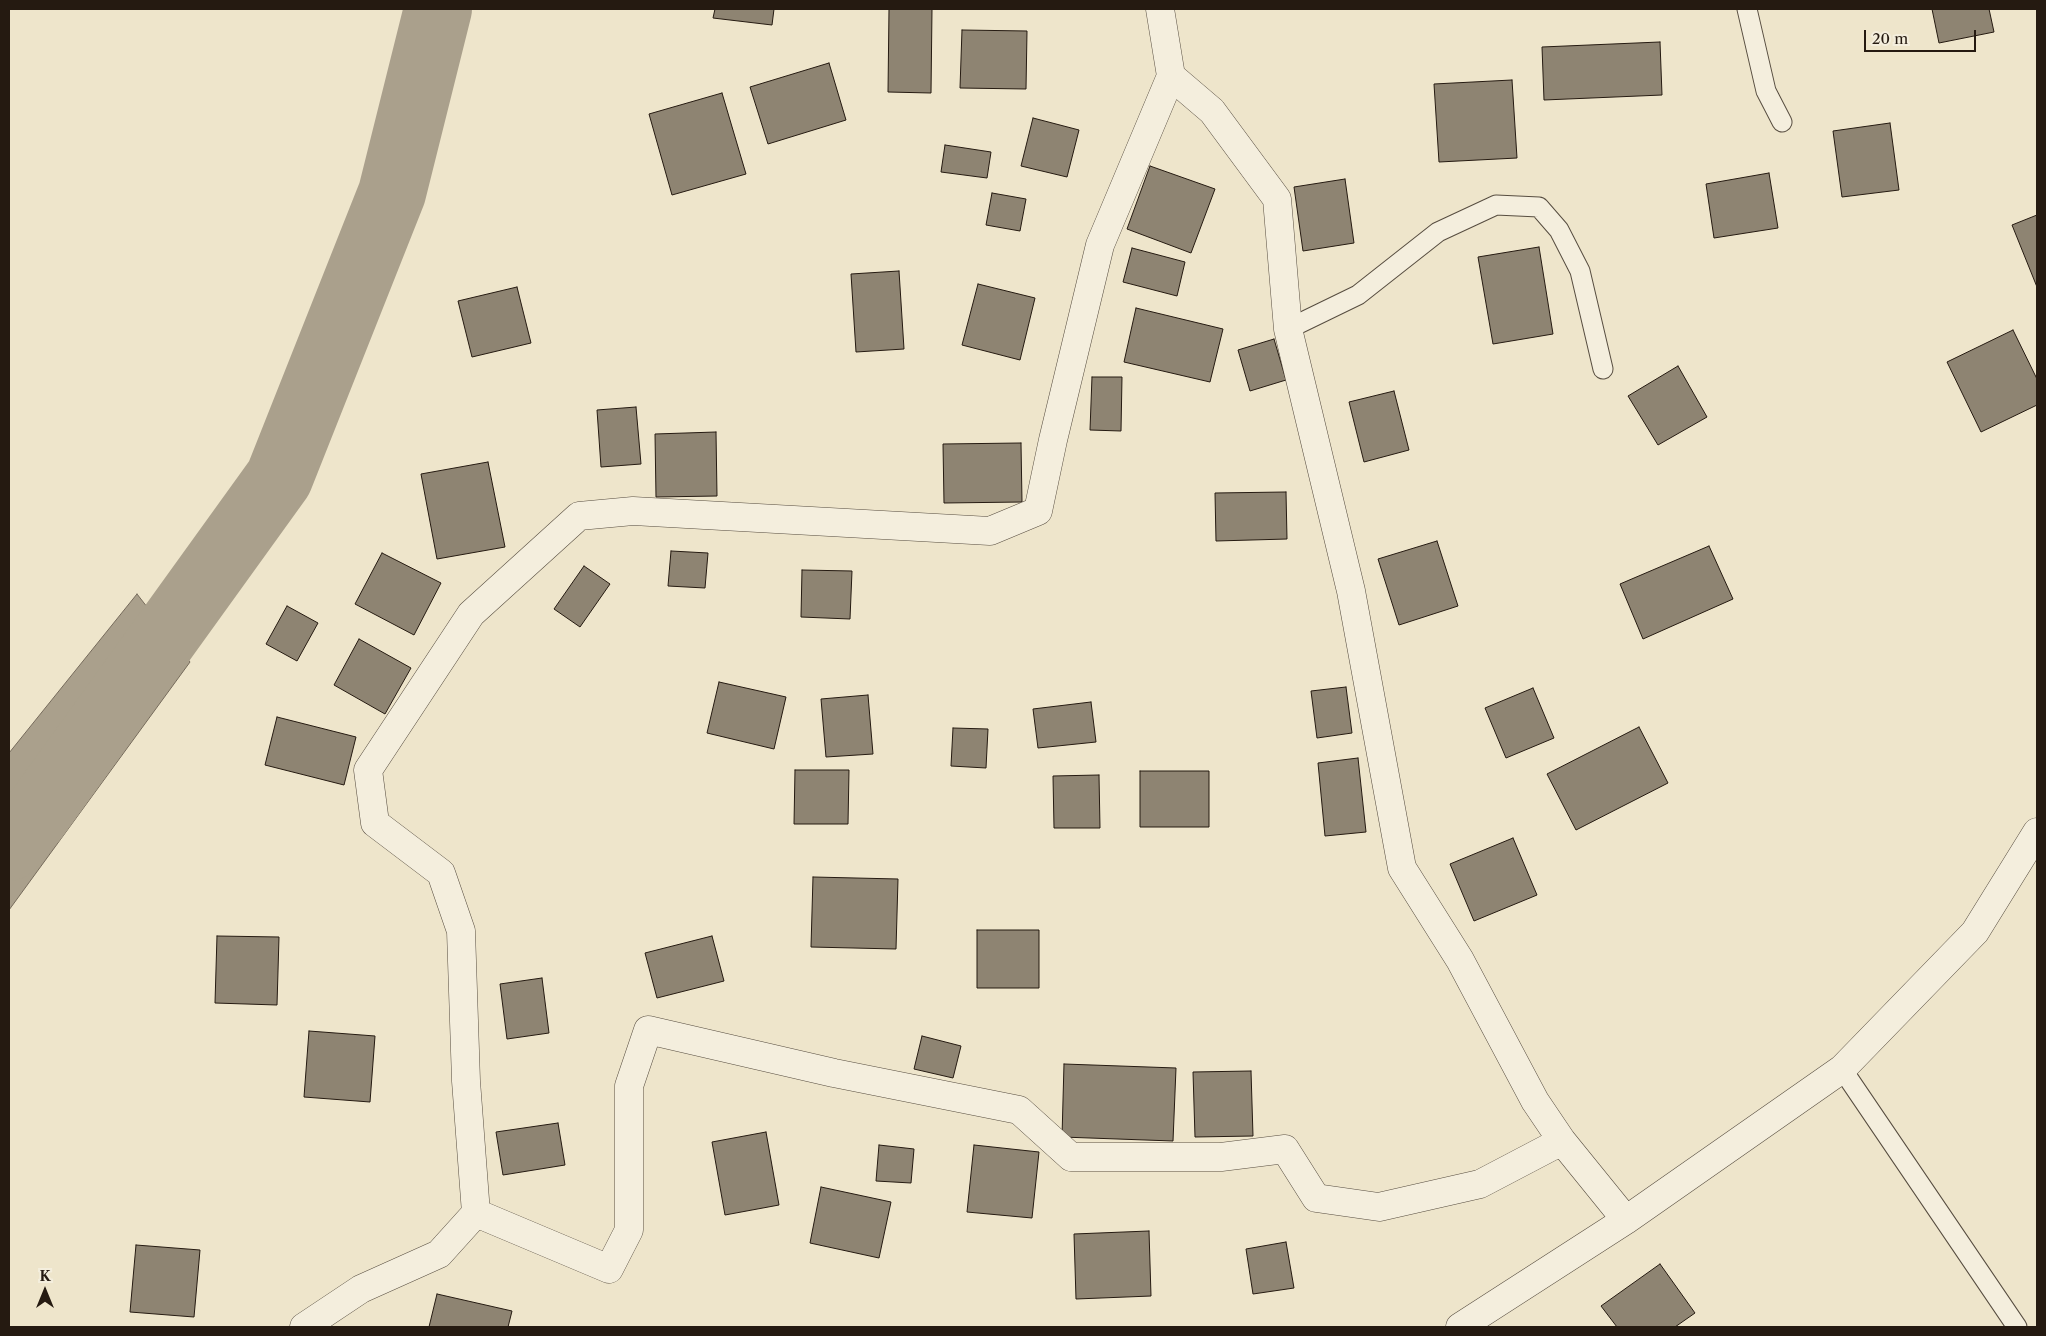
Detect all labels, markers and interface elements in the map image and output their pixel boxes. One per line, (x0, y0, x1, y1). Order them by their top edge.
scale bar (1866, 20, 1978, 52)
text: 20 m (1872, 29, 1908, 48)
north arrow (20, 1266, 70, 1316)
text: K (39, 1267, 51, 1285)

